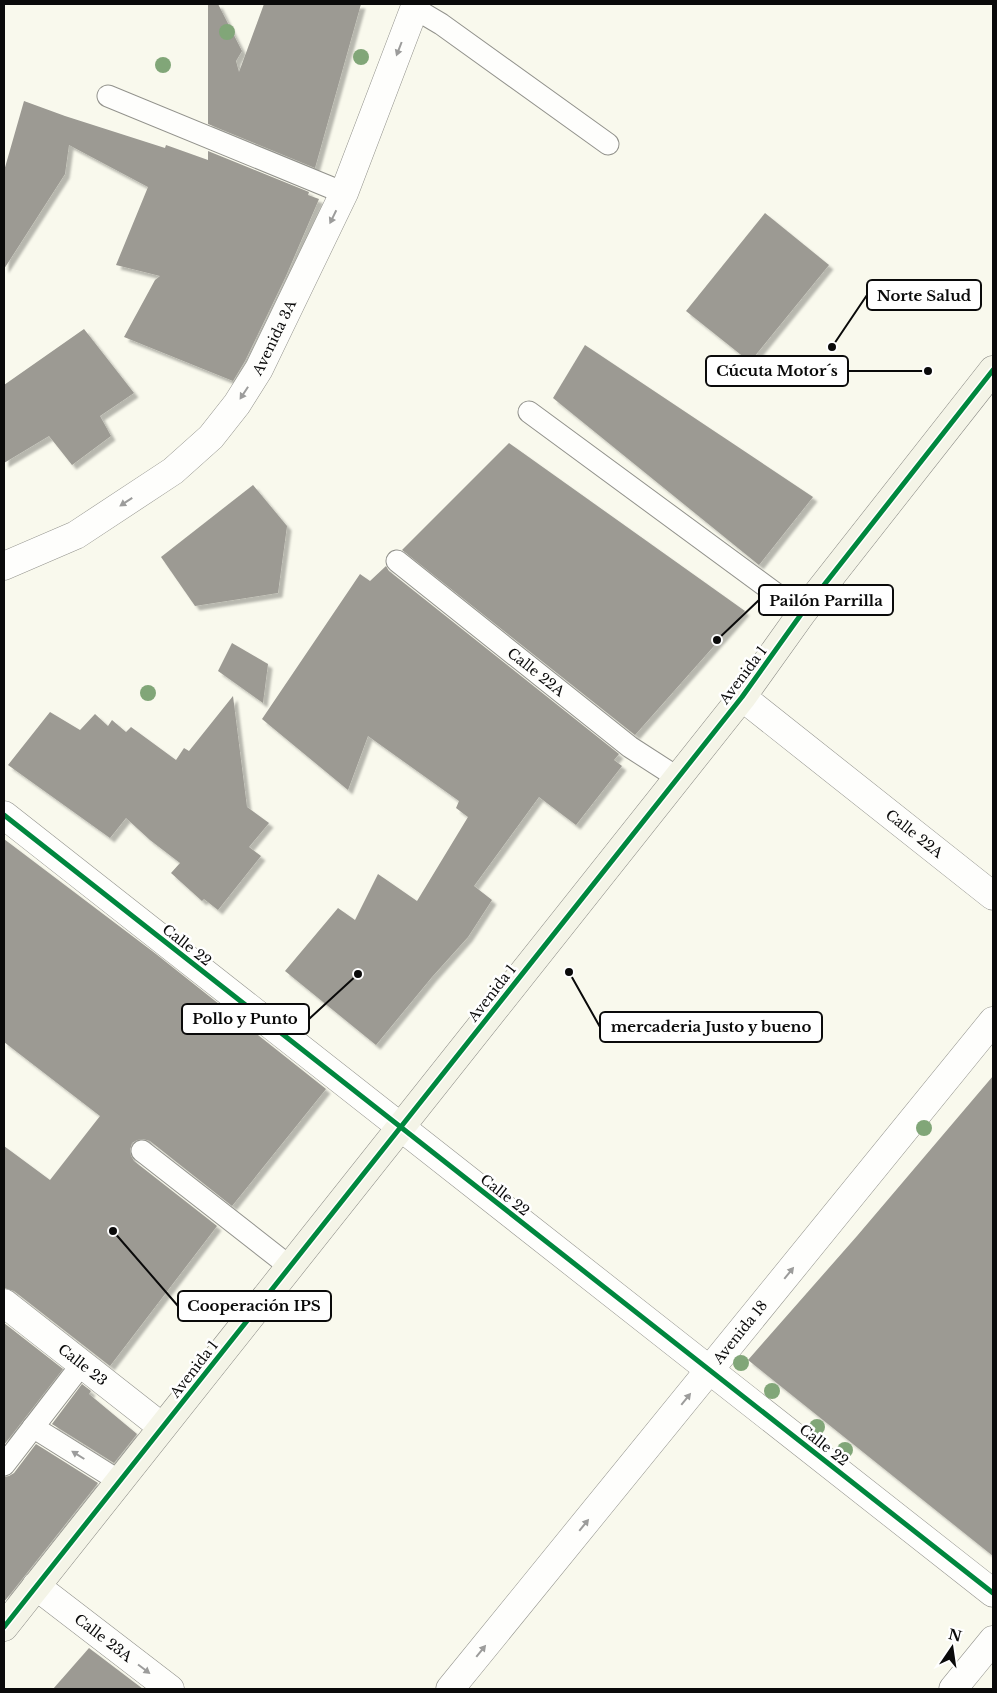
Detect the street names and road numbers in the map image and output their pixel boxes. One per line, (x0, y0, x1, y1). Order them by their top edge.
street label: Avenida 3A (248, 297, 300, 379)
street label: Avenida 1 (715, 642, 771, 708)
street label: Calle 22A (504, 644, 569, 700)
street label: Calle 22A (882, 805, 947, 862)
street label: Calle 22 (159, 920, 215, 970)
street label: Avenida 1 (463, 961, 520, 1026)
street label: Calle 22 (477, 1170, 533, 1220)
street label: Avenida 18 (708, 1297, 771, 1368)
street label: Avenida 1 (165, 1337, 222, 1402)
street label: Calle 23 (55, 1340, 111, 1390)
street label: Calle 22 (796, 1420, 852, 1470)
street label: Calle 23A (71, 1610, 136, 1666)

